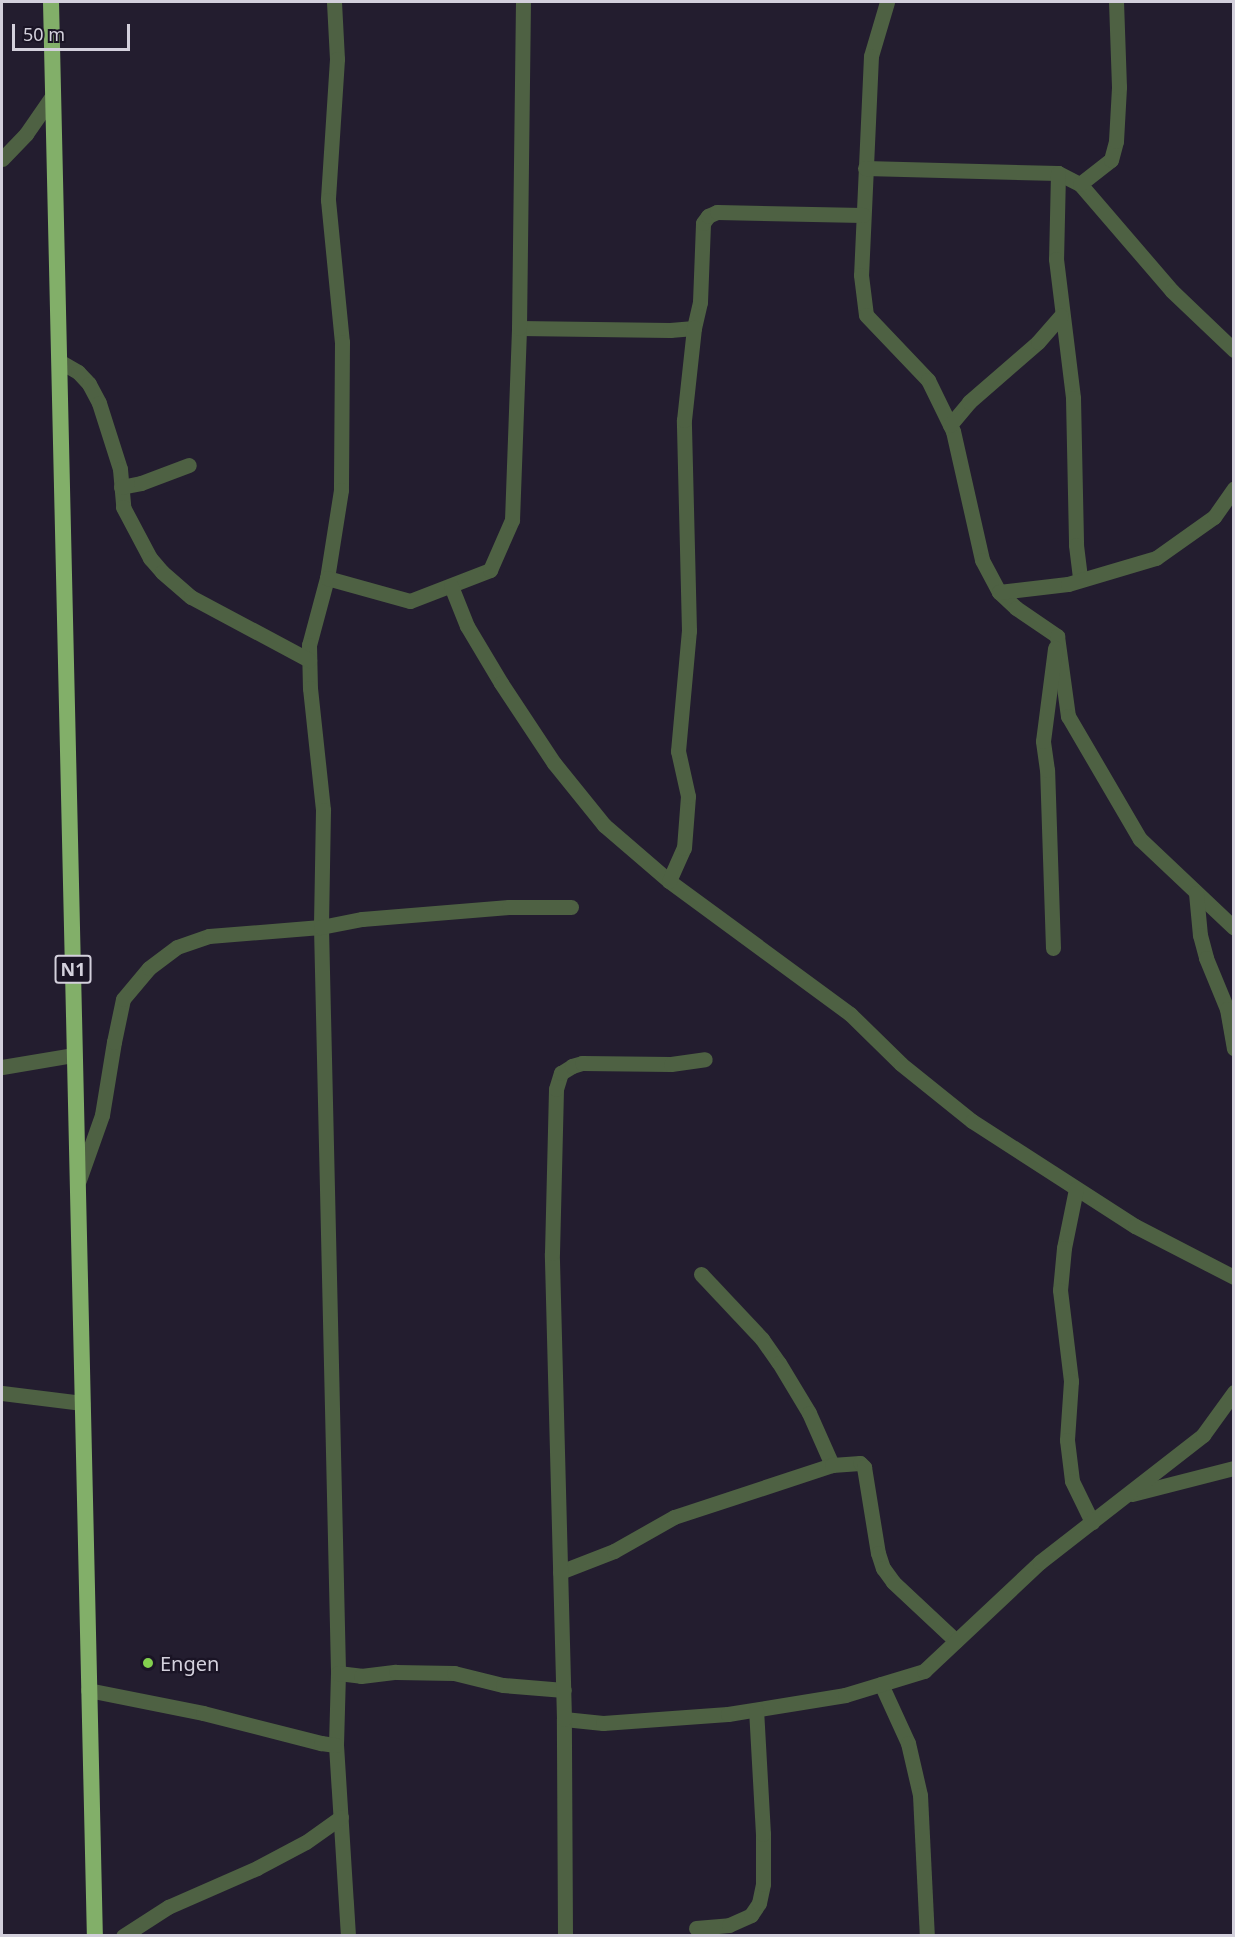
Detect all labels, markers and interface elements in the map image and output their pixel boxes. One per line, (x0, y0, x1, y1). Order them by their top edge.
scale bar (15, 12, 134, 50)
text: 50 m (23, 22, 65, 46)
road number: N1 (54, 954, 92, 984)
place label: Engen (160, 1651, 219, 1675)
marker: Engen (141, 1656, 155, 1670)

